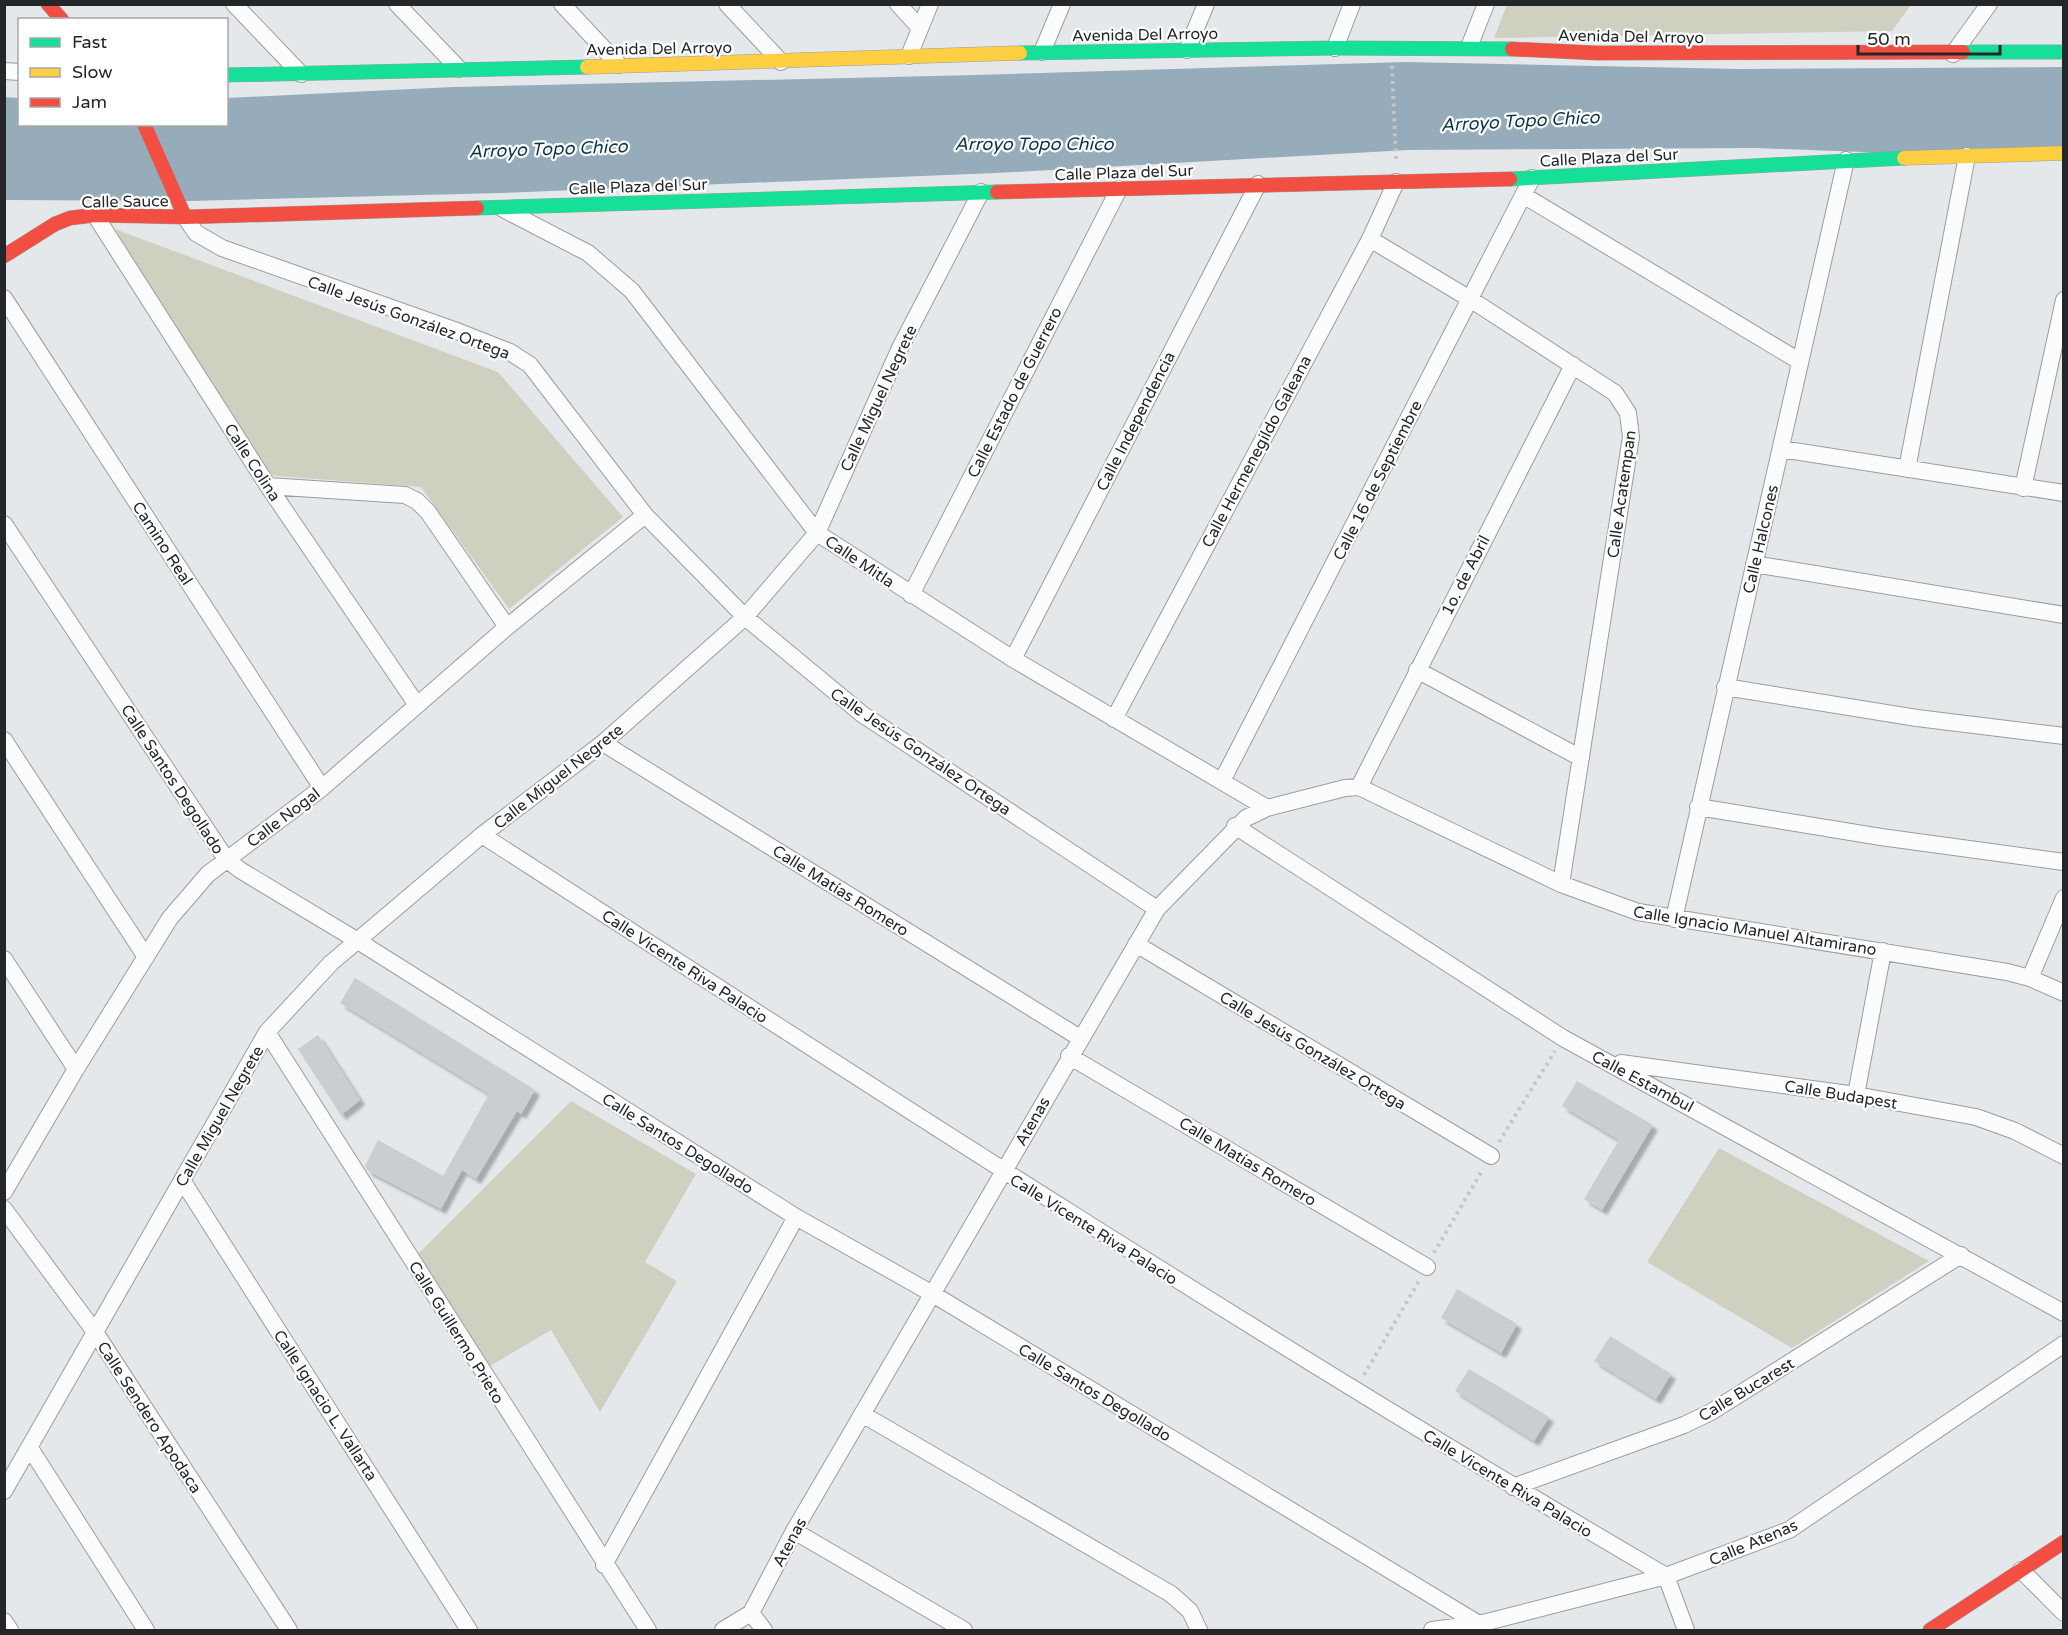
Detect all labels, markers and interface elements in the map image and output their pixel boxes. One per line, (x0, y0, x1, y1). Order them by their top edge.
legend (18, 18, 228, 126)
scale bar (1858, 18, 2000, 56)
street label: Avenida Del Arroyo (1072, 24, 1218, 46)
street label: Avenida Del Arroyo (1558, 26, 1704, 48)
text: 50 m (1867, 28, 1911, 50)
text: Fast (72, 31, 107, 53)
street label: Avenida Del Arroyo (586, 38, 732, 60)
text: Slow (72, 61, 113, 83)
text: Jam (72, 91, 107, 113)
water label: Arroyo Topo Chico (1440, 106, 1601, 136)
water label: Arroyo Topo Chico (955, 133, 1115, 155)
water label: Arroyo Topo Chico (468, 135, 629, 163)
street label: Calle Plaza del Sur (1539, 144, 1680, 172)
street label: Calle Plaza del Sur (1054, 161, 1195, 185)
street label: Calle Plaza del Sur (568, 175, 709, 199)
street label: Calle Sauce (81, 191, 169, 213)
street label: Calle Jesús González Ortega (305, 272, 513, 364)
street label: Calle Estado de Guerrero (963, 304, 1067, 481)
street label: Calle Miguel Negrete (836, 322, 922, 475)
street label: Calle Independencia (1092, 348, 1180, 495)
street label: Calle Hermenegildo Galeana (1198, 352, 1316, 551)
street label: Calle 16 de Septiembre (1329, 397, 1427, 564)
street label: Calle Colina (220, 420, 285, 505)
street label: Calle Acatempan (1603, 429, 1641, 559)
street label: Calle Halcones (1739, 483, 1783, 596)
street label: Camino Real (128, 498, 197, 589)
street label: Calle Mitla (821, 531, 898, 592)
street label: 1o. de Abril (1437, 532, 1495, 619)
street label: Calle Jesús González Ortega (826, 684, 1015, 820)
street label: Calle Santos Degollado (116, 701, 228, 858)
street label: Calle Miguel Negrete (490, 720, 628, 834)
street label: Calle Nogal (243, 784, 324, 852)
street label: Calle Matías Romero (769, 841, 912, 941)
street label: Calle Ignacio Manuel Altamirano (1632, 902, 1878, 960)
street label: Calle Vicente Riva Palacio (598, 906, 771, 1028)
street label: Calle Jesús González Ortega (1216, 987, 1409, 1115)
street label: Calle Miguel Negrete (171, 1042, 268, 1191)
street label: Calle Estambul (1588, 1047, 1697, 1117)
street label: Calle Budapest (1783, 1076, 1899, 1114)
street label: Calle Santos Degollado (598, 1089, 757, 1199)
street label: Atenas (1011, 1094, 1055, 1149)
street label: Calle Matías Romero (1175, 1113, 1320, 1211)
street label: Calle Vicente Riva Palacio (1006, 1170, 1181, 1290)
street label: Calle Guillermo Prieto (404, 1258, 508, 1408)
street label: Calle Ignacio L. Vallarta (269, 1326, 381, 1485)
street label: Calle Sendero Apodaca (93, 1338, 206, 1497)
street label: Calle Santos Degollado (1014, 1339, 1174, 1446)
street label: Calle Bucarest (1695, 1353, 1798, 1426)
street label: Calle Vicente Riva Palacio (1419, 1425, 1596, 1542)
street label: Atenas (769, 1514, 811, 1571)
street label: Calle Atenas (1706, 1515, 1801, 1571)

